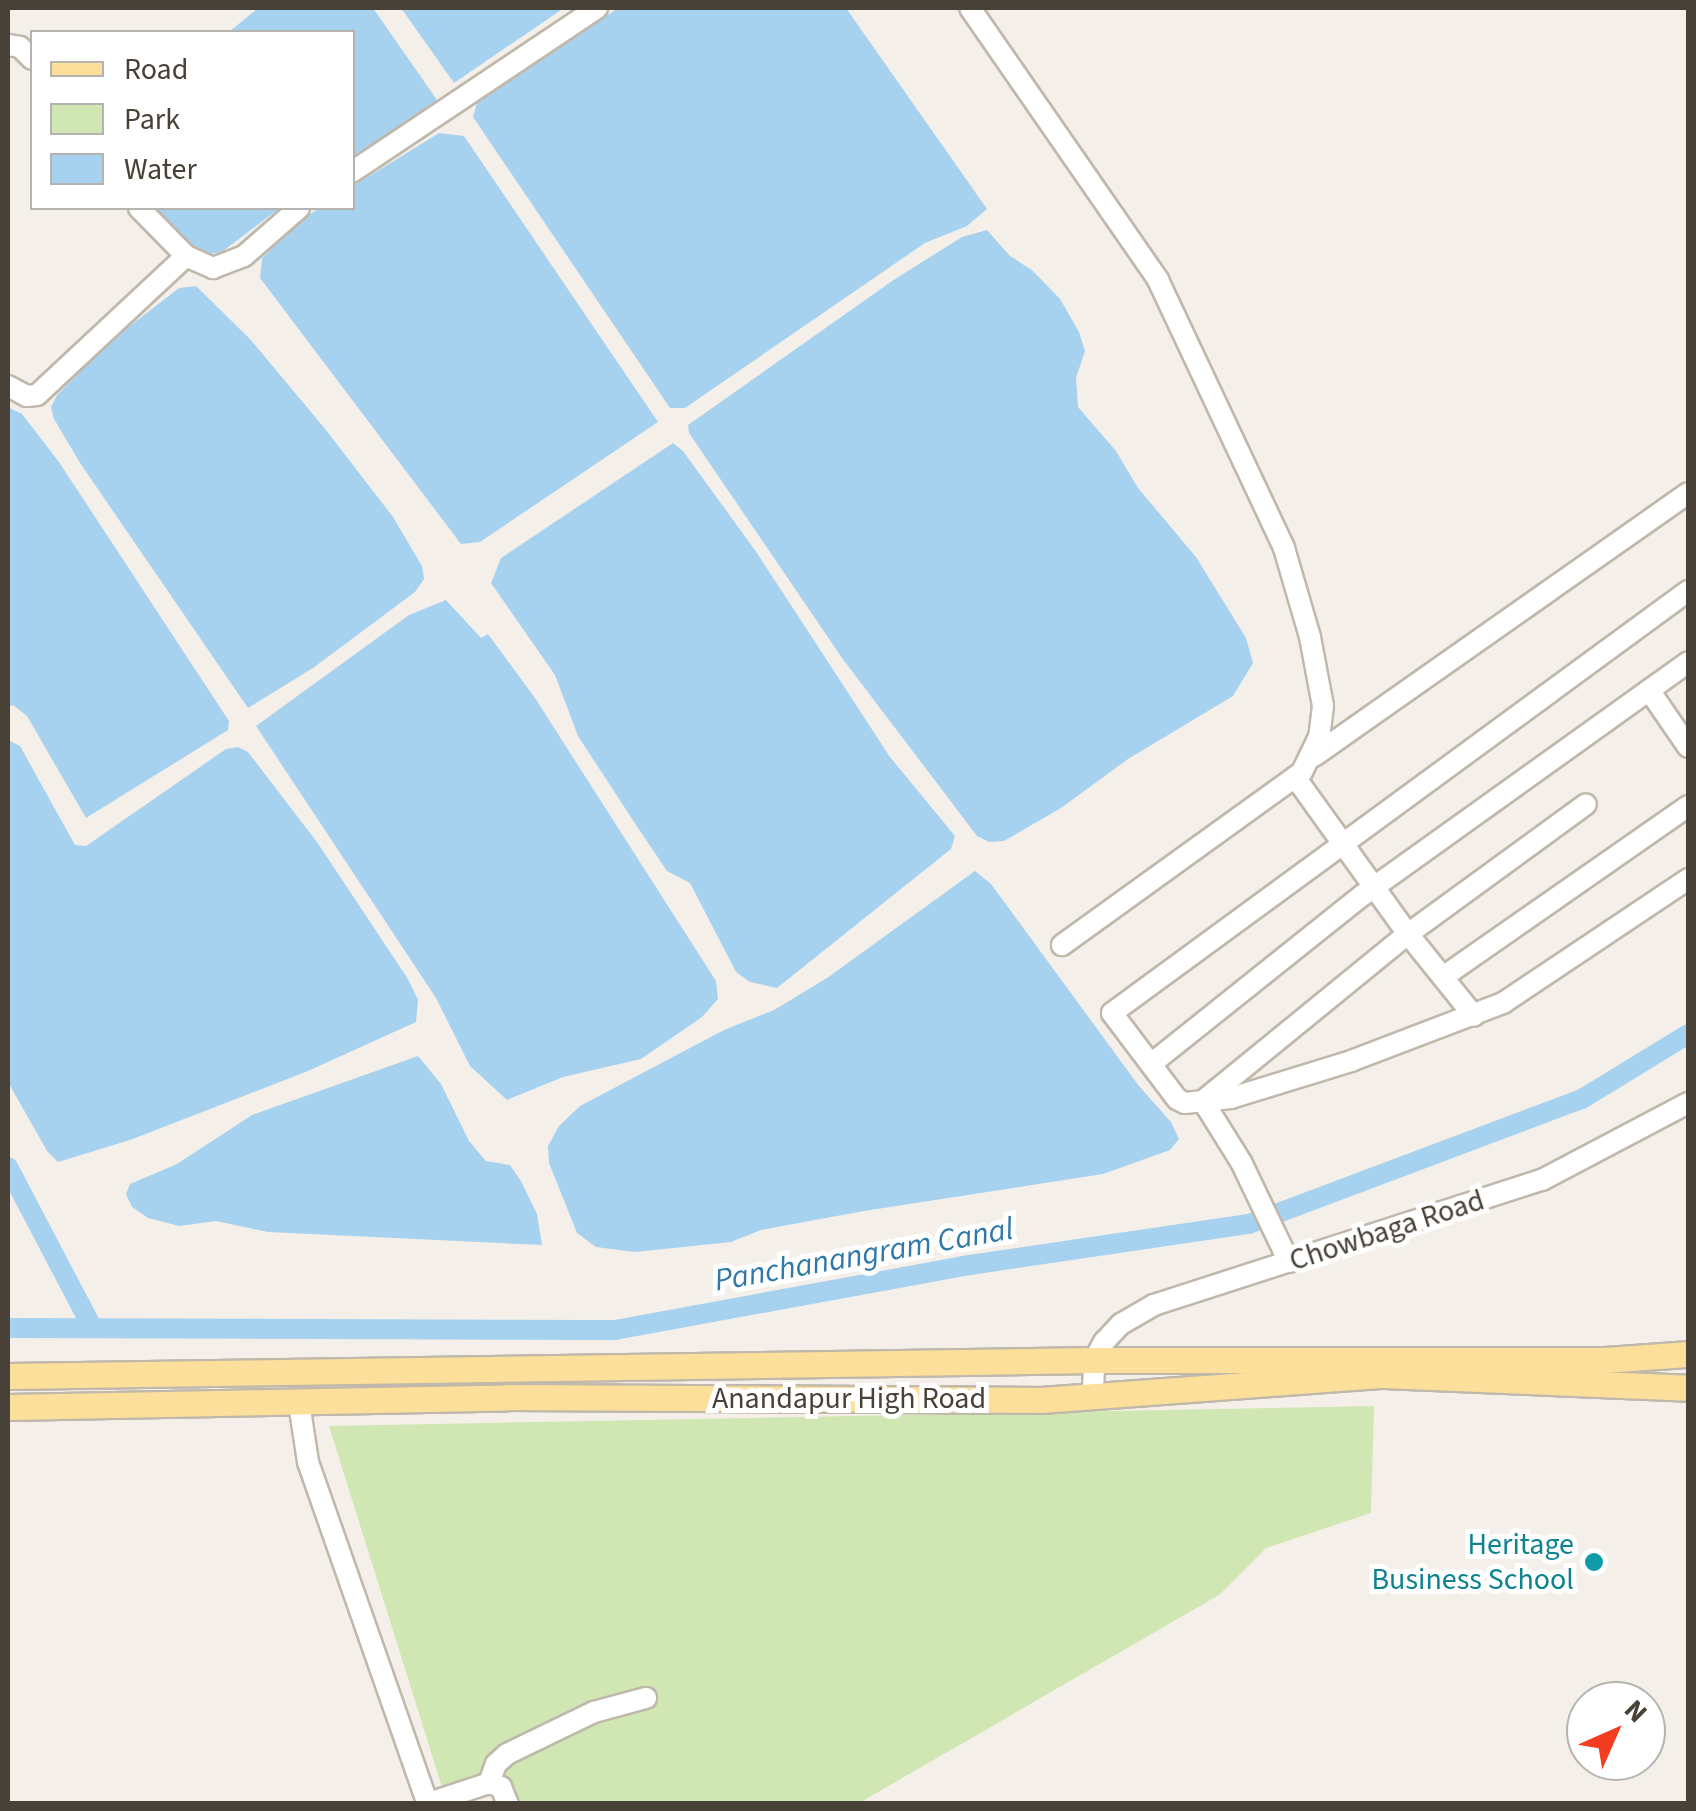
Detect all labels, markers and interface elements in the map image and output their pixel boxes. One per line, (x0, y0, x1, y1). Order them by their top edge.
legend (30, 30, 355, 210)
text: Road (124, 48, 188, 91)
text: Park (124, 98, 180, 141)
text: Water (124, 148, 197, 191)
street label: Chowbaga Road (1285, 1183, 1489, 1279)
water label: Panchanangram Canal (712, 1210, 1016, 1300)
street label: Anandapur High Road (712, 1381, 986, 1417)
place label: Heritage Business School (1371, 1527, 1574, 1598)
marker: Heritage Business School (1583, 1551, 1605, 1573)
north arrow (1566, 1681, 1666, 1781)
text: N (1615, 1690, 1657, 1732)

